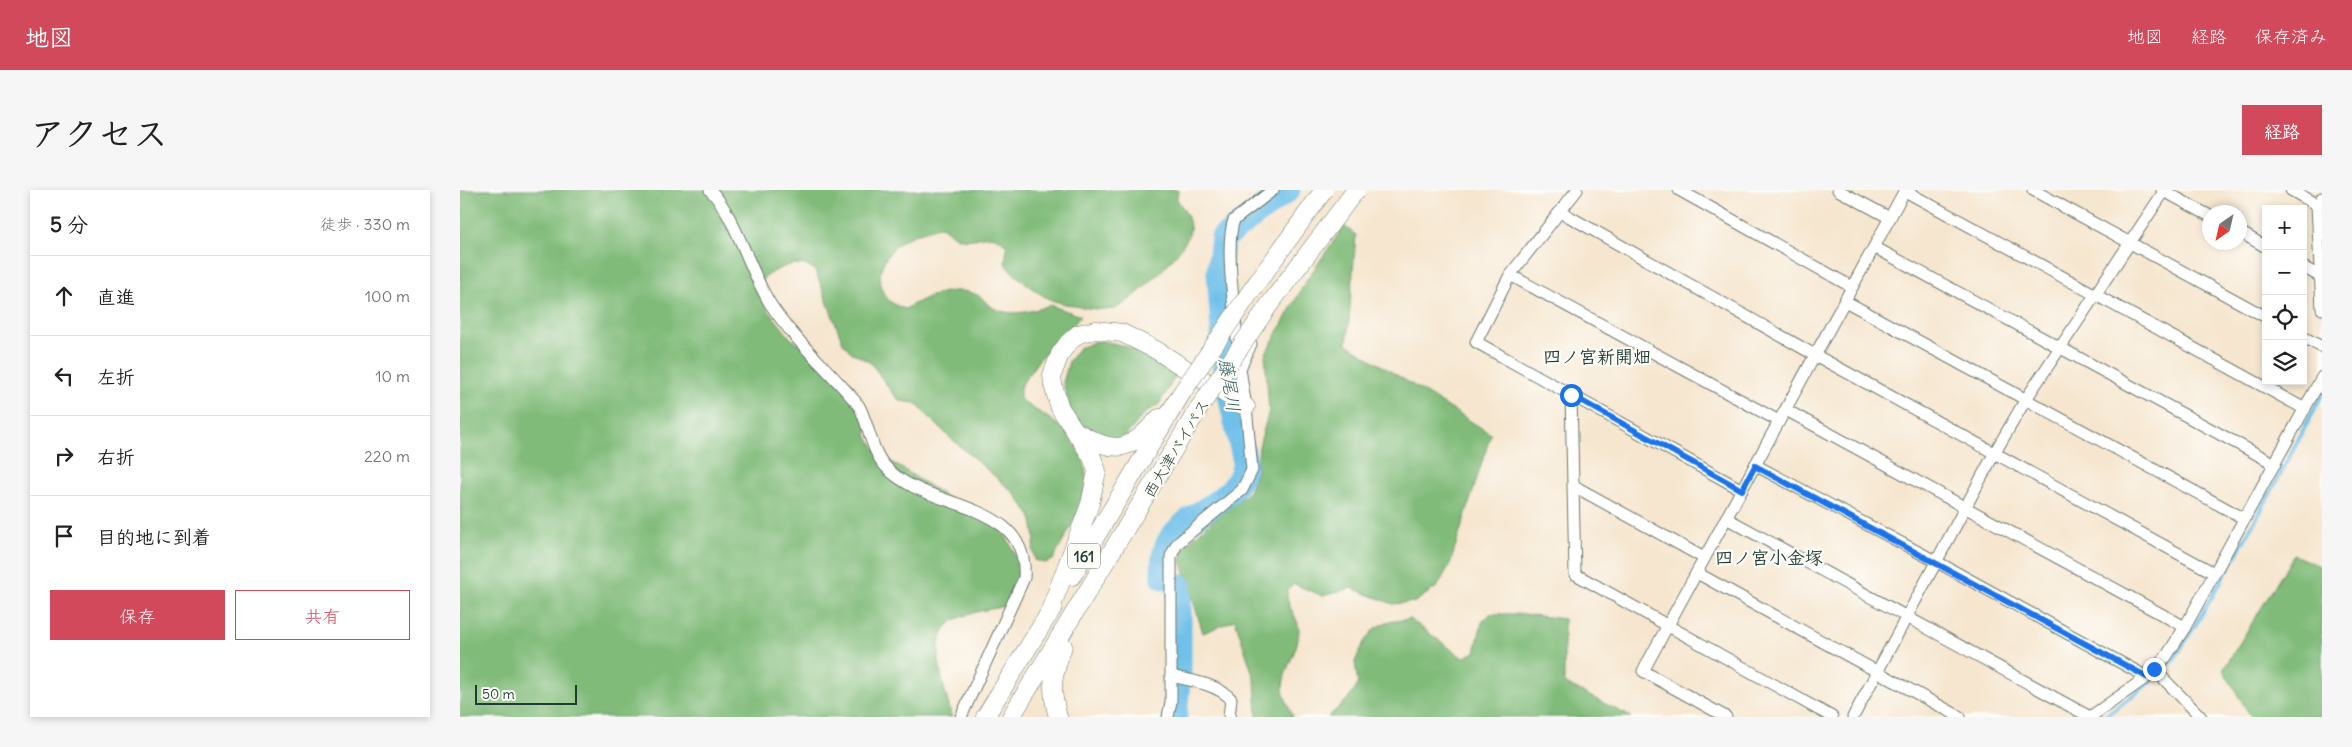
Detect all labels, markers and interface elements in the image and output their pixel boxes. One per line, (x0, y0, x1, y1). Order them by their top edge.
text: 地図 (25, 22, 73, 52)
text: 地図 (2127, 25, 2163, 48)
text: 経路 (2191, 25, 2227, 48)
text: 保存済み (2255, 25, 2327, 48)
button: 経路 (2242, 105, 2322, 155)
text: アクセス (30, 111, 168, 155)
north arrow (2202, 205, 2247, 250)
map controls (2262, 205, 2307, 385)
button: + (2262, 205, 2307, 250)
text: 5 分 (50, 211, 88, 238)
text: 徒歩 · 330 m (320, 214, 410, 234)
button: − (2262, 250, 2307, 295)
icon: ahead (50, 282, 78, 310)
text: 直進 (97, 285, 135, 309)
text: 100 m (365, 286, 410, 306)
button: locate (2262, 295, 2307, 340)
button: layers (2262, 340, 2307, 385)
district label: 四ノ宮新開畑 (1543, 345, 1651, 368)
water label: 藤尾川 (1214, 357, 1246, 413)
icon: left (50, 362, 78, 390)
text: 左折 (97, 365, 135, 389)
text: 10 m (375, 366, 410, 386)
route start (1560, 384, 1583, 407)
street label: 西大津バイパス (1139, 395, 1213, 501)
icon: right (50, 442, 78, 470)
text: 右折 (97, 445, 135, 469)
text: 220 m (364, 446, 410, 466)
icon: arrive (50, 522, 78, 550)
text: 目的地に到着 (97, 525, 211, 549)
road number: 161 (1068, 544, 1100, 568)
district label: 四ノ宮小金塚 (1715, 546, 1823, 569)
button: 保存 (50, 590, 225, 640)
button: 共有 (235, 590, 410, 640)
route end (2143, 658, 2166, 681)
scale bar (475, 682, 578, 705)
text: 50 m (482, 685, 515, 703)

